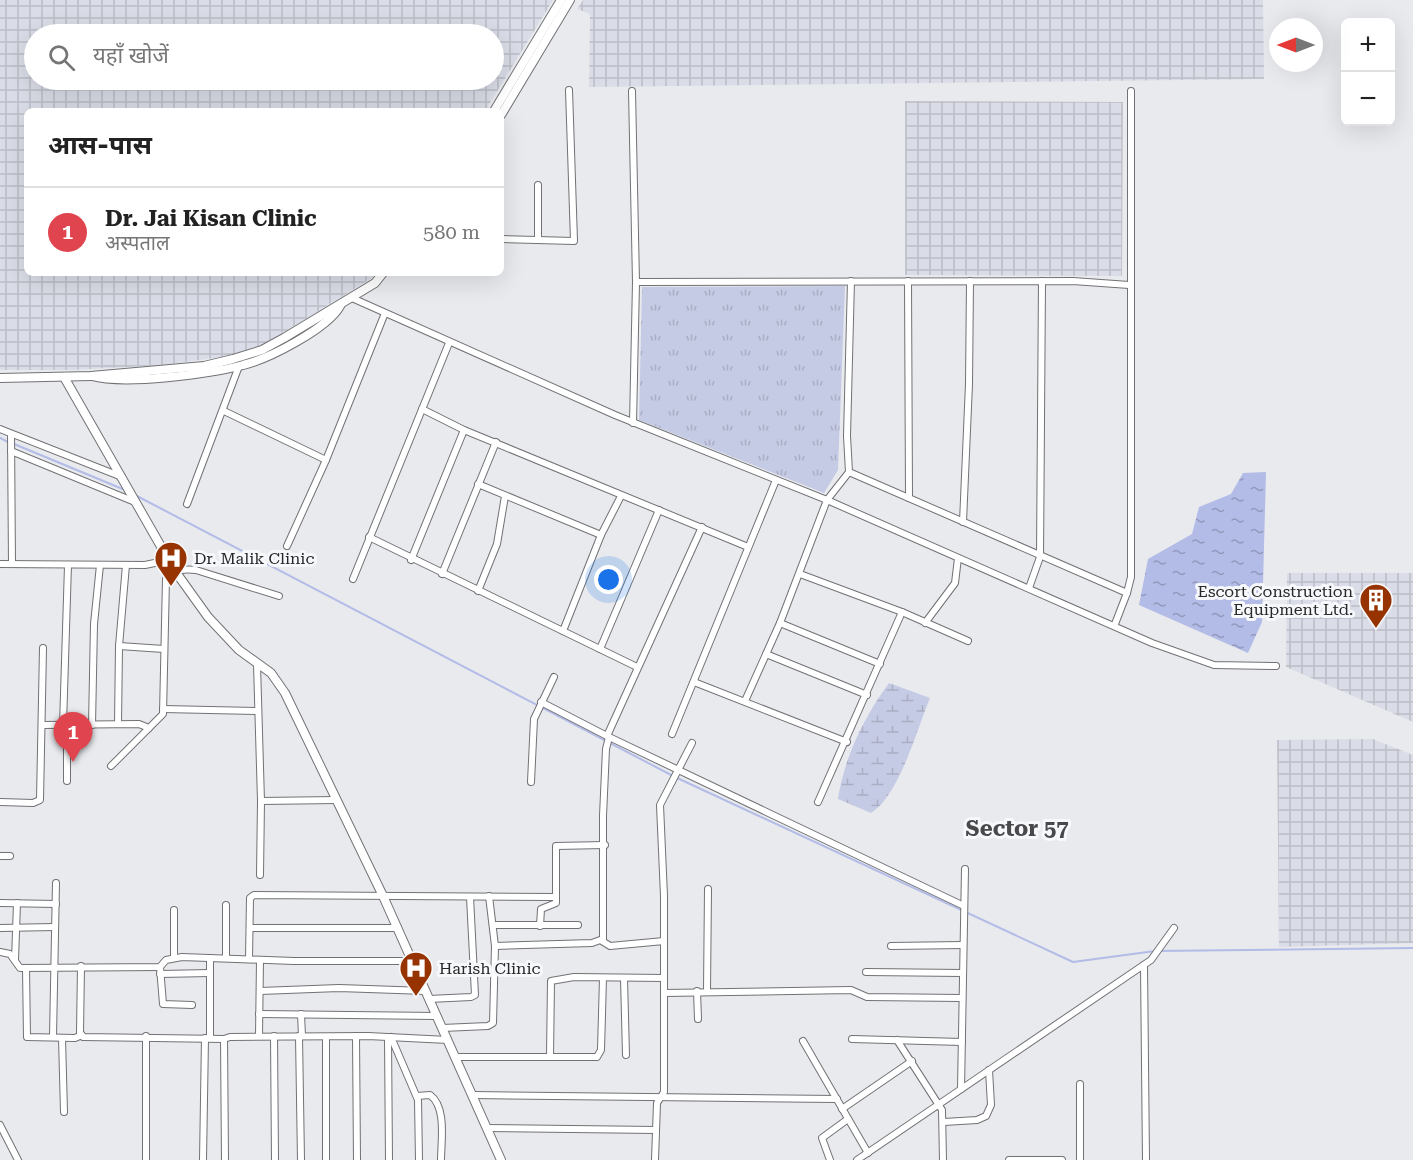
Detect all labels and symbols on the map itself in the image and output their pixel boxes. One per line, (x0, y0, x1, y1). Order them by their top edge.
north arrow (1269, 18, 1323, 72)
hospital icon: Dr. Malik Clinic (153, 540, 189, 587)
place label: Dr. Malik Clinic (194, 549, 314, 568)
your location (594, 565, 623, 594)
place label: Escort Construction Equipment Ltd. (1197, 582, 1353, 619)
building icon: Escort Construction Equipment Ltd. (1358, 582, 1394, 629)
pin: 1 (54, 712, 92, 762)
district label: Sector 57 (965, 816, 1069, 841)
hospital icon: Harish Clinic (398, 950, 434, 997)
place label: Harish Clinic (439, 959, 541, 978)

